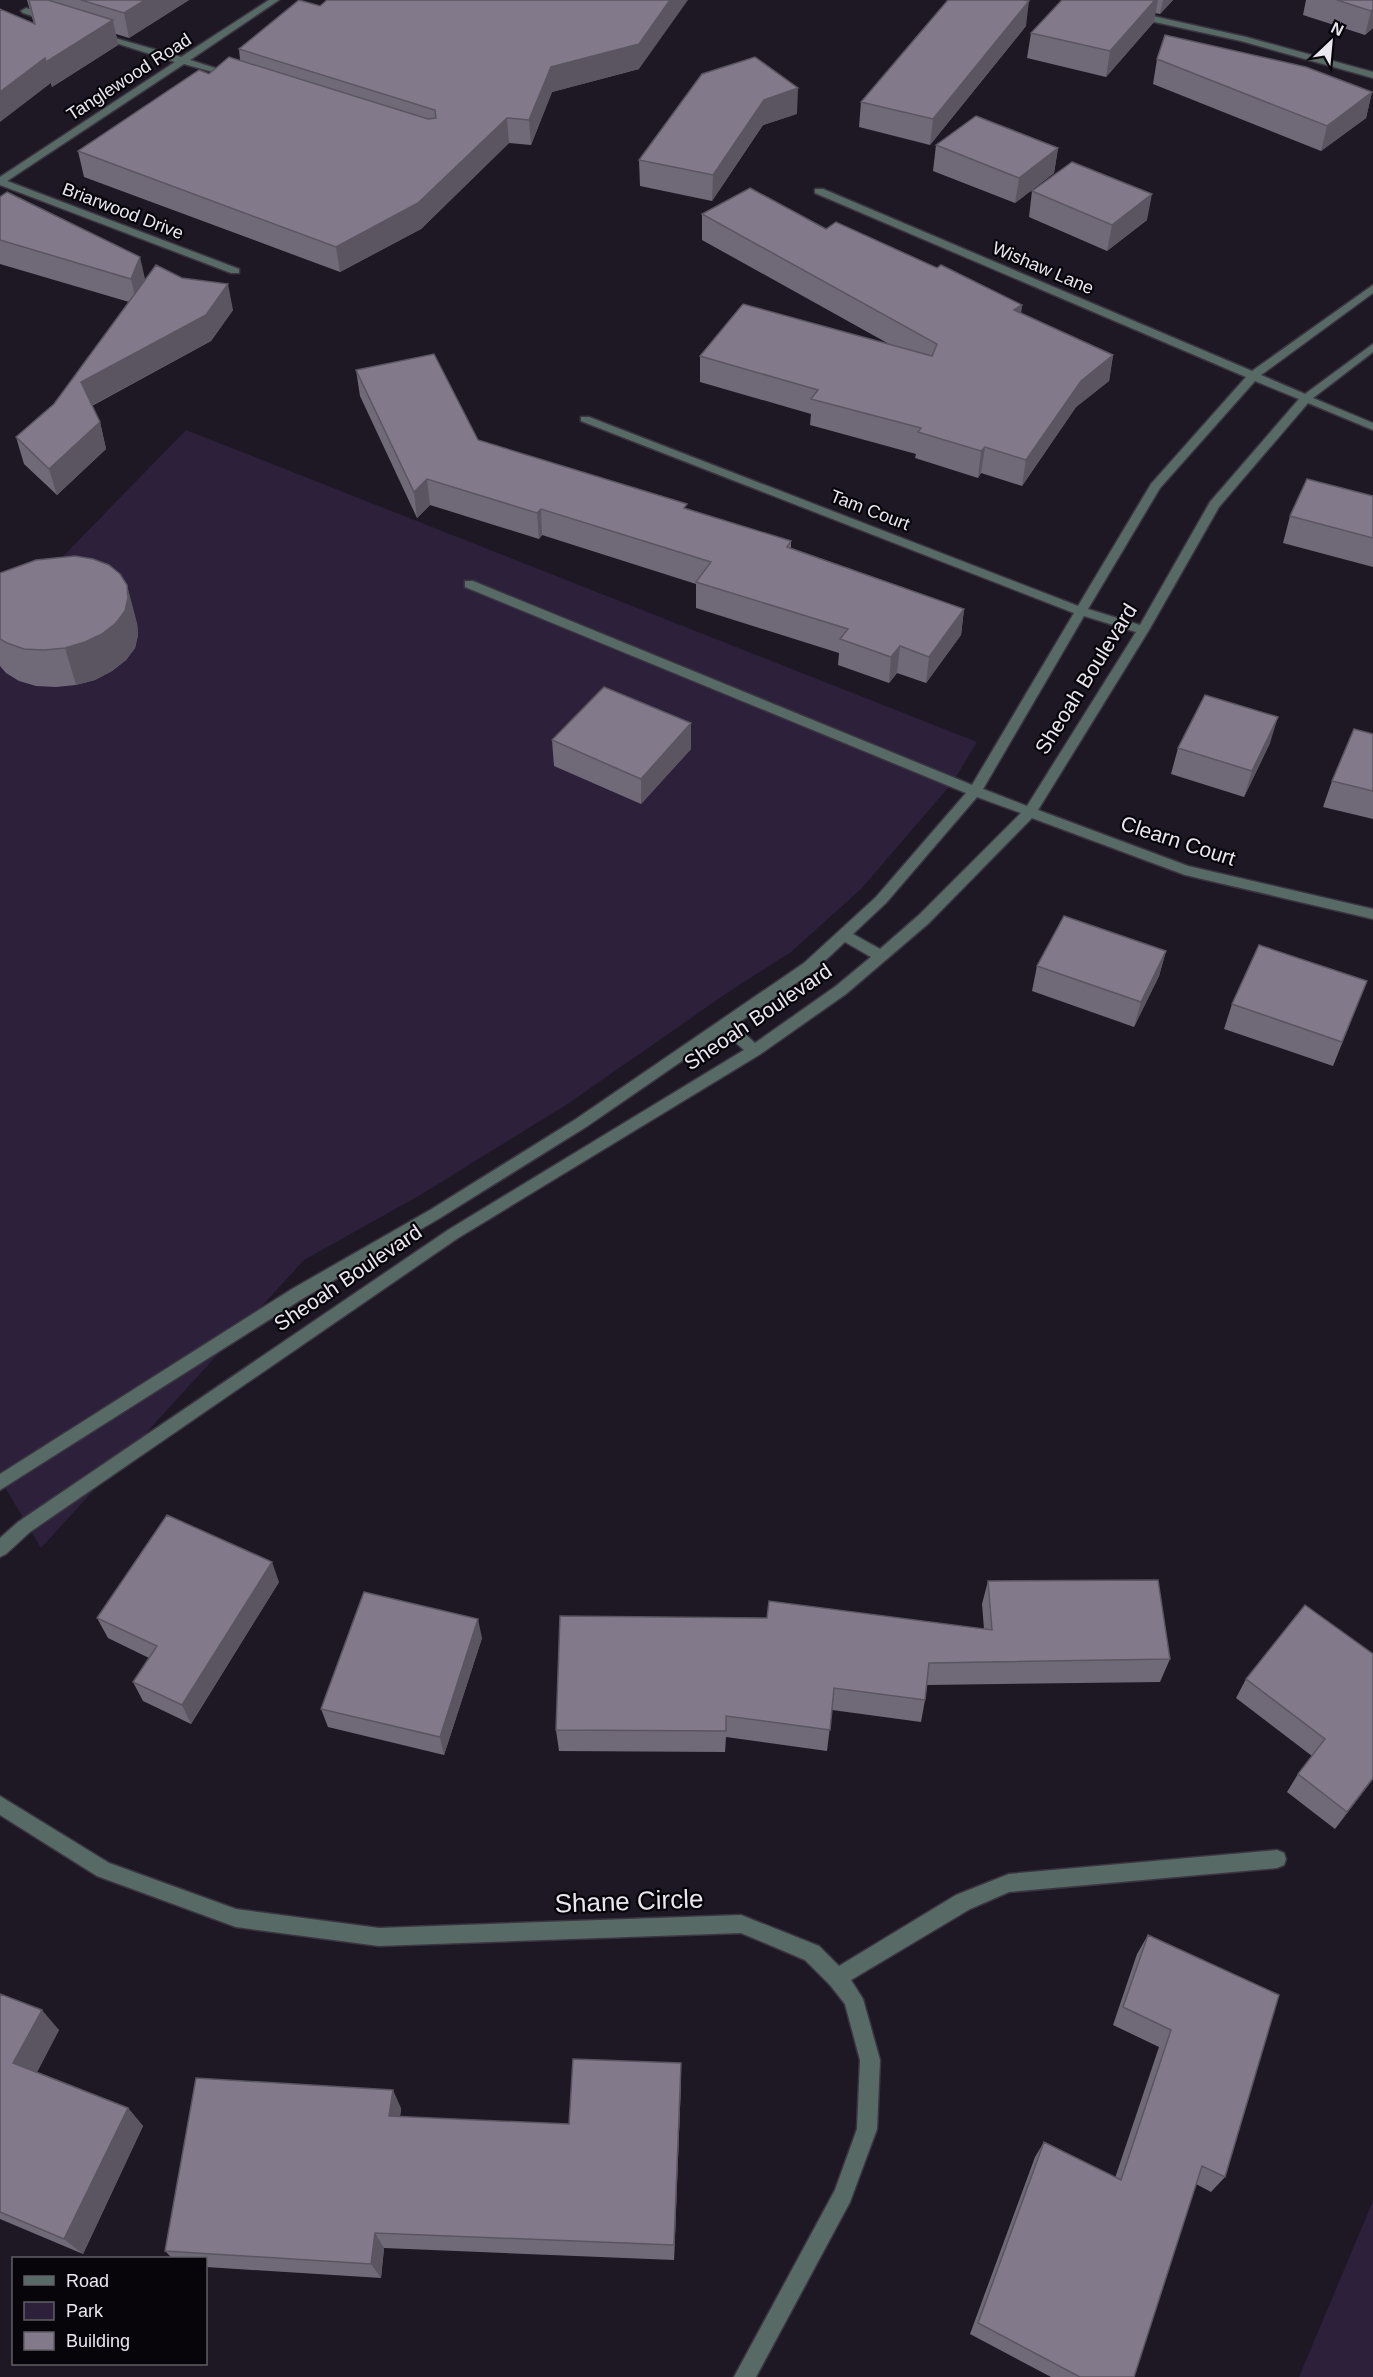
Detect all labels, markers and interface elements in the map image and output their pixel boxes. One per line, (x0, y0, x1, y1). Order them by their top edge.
north arrow (1301, 12, 1361, 72)
text: N (1328, 19, 1346, 39)
street label: Tanglewood Road (63, 29, 195, 125)
street label: Briarwood Drive (60, 179, 186, 243)
street label: Wishaw Lane (989, 238, 1097, 298)
street label: Tam Court (828, 486, 912, 534)
street label: Sheoah Boulevard (1030, 599, 1141, 758)
street label: Clearn Court (1118, 811, 1238, 870)
street label: Sheoah Boulevard (680, 959, 836, 1074)
street label: Sheoah Boulevard (270, 1220, 426, 1335)
street label: Shane Circle (554, 1883, 704, 1919)
legend (12, 2257, 207, 2365)
text: Road (66, 2271, 109, 2291)
text: Park (66, 2301, 104, 2321)
text: Building (66, 2331, 130, 2351)

